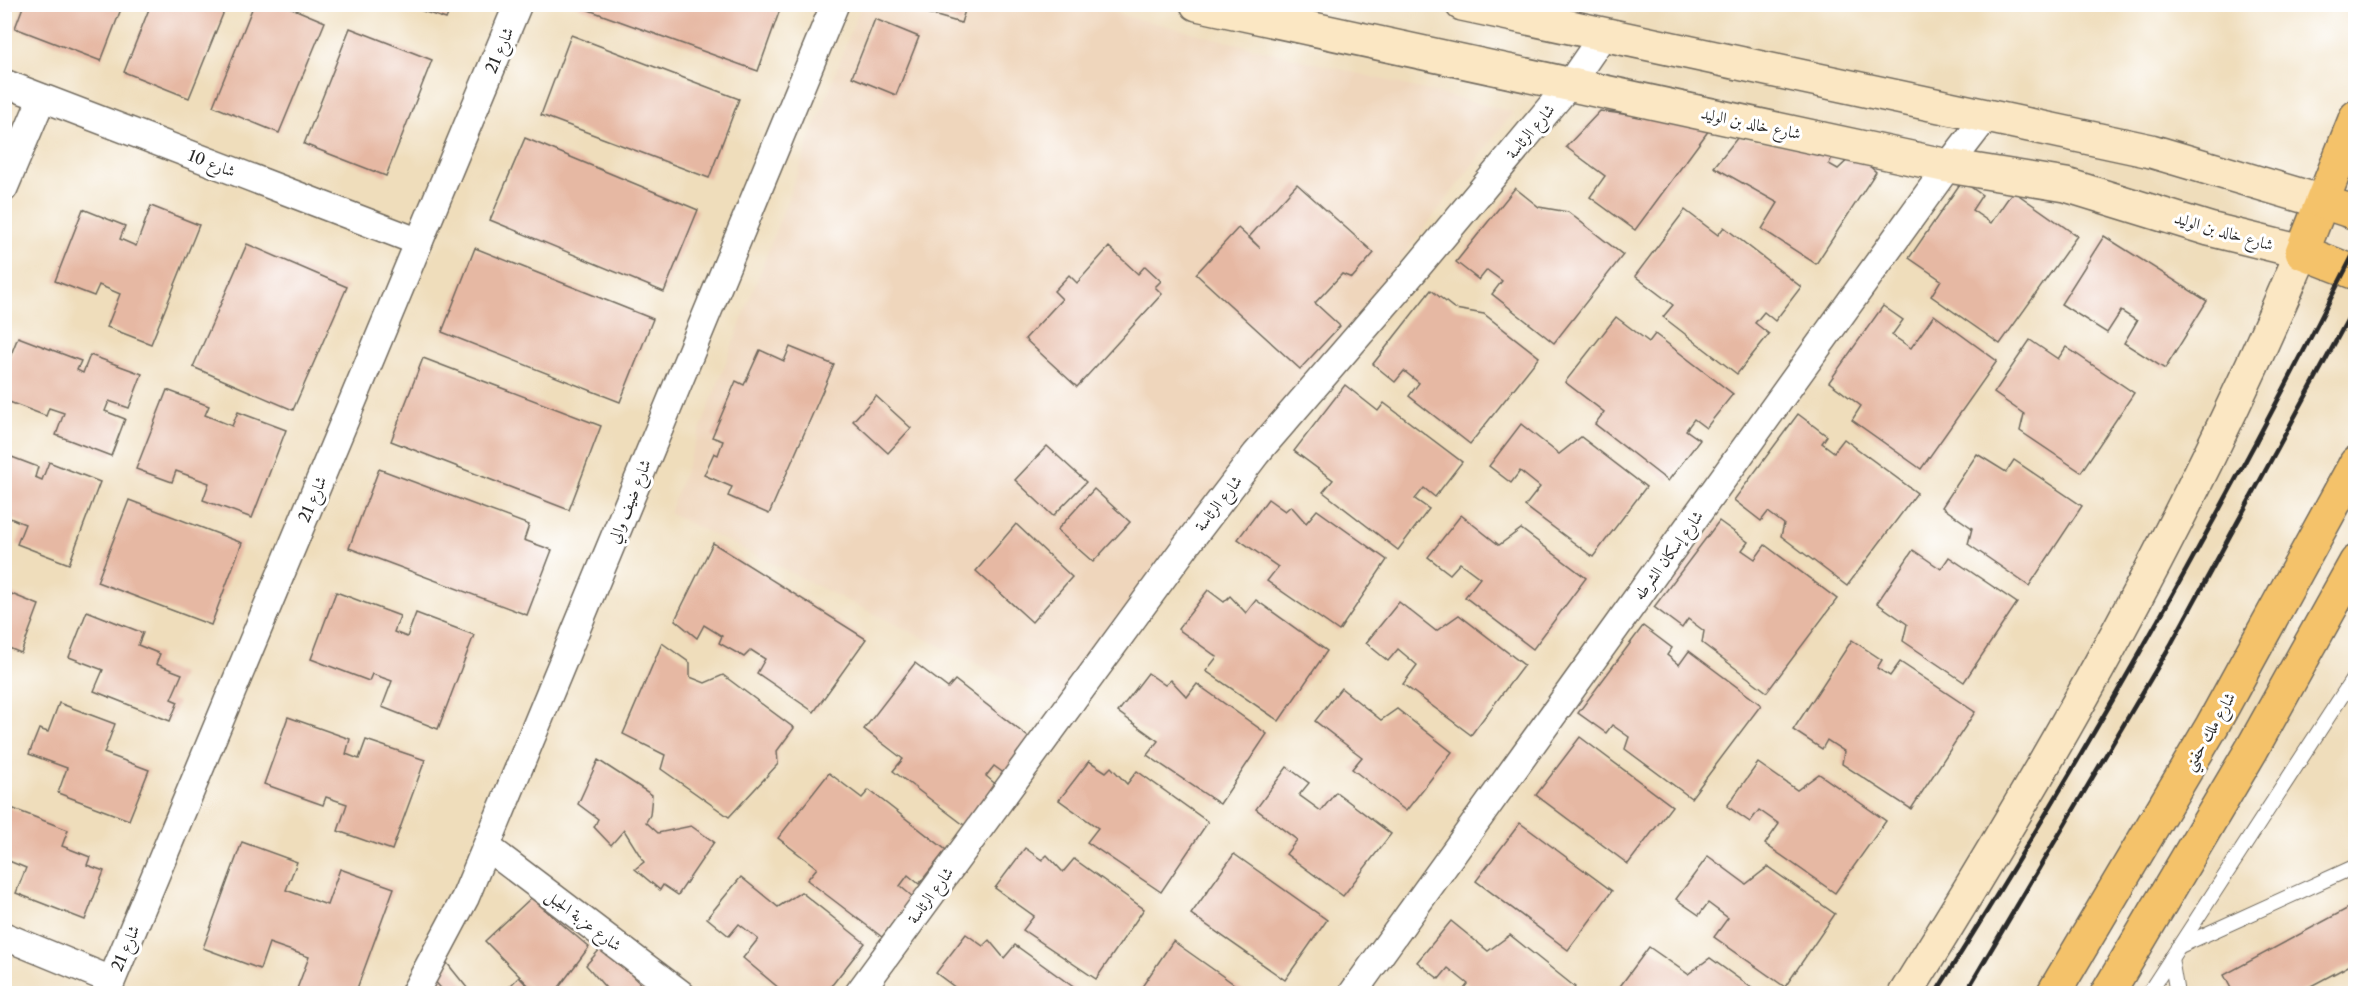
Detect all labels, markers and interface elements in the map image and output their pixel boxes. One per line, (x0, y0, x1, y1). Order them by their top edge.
street label: شارع 21 (480, 24, 521, 78)
street label: شارع الرئاسة (1501, 99, 1562, 165)
street label: شارع خالد بن الوليد (1698, 103, 1803, 147)
street label: شارع 10 (184, 145, 238, 185)
street label: شارع خالد بن الوليد (2171, 207, 2276, 259)
street label: شارع ضيف والي (603, 456, 659, 547)
street label: شارع الرئاسة (1190, 471, 1249, 537)
street label: شارع 21 (293, 473, 334, 527)
street label: شارع إسكان الشرطه (1629, 506, 1710, 606)
street label: شارع ملك حفني (2179, 688, 2245, 777)
street label: شارع الرئاسة (903, 863, 961, 930)
street label: شارع عزبة الجبل (540, 885, 626, 958)
street label: شارع 21 (106, 922, 147, 976)

